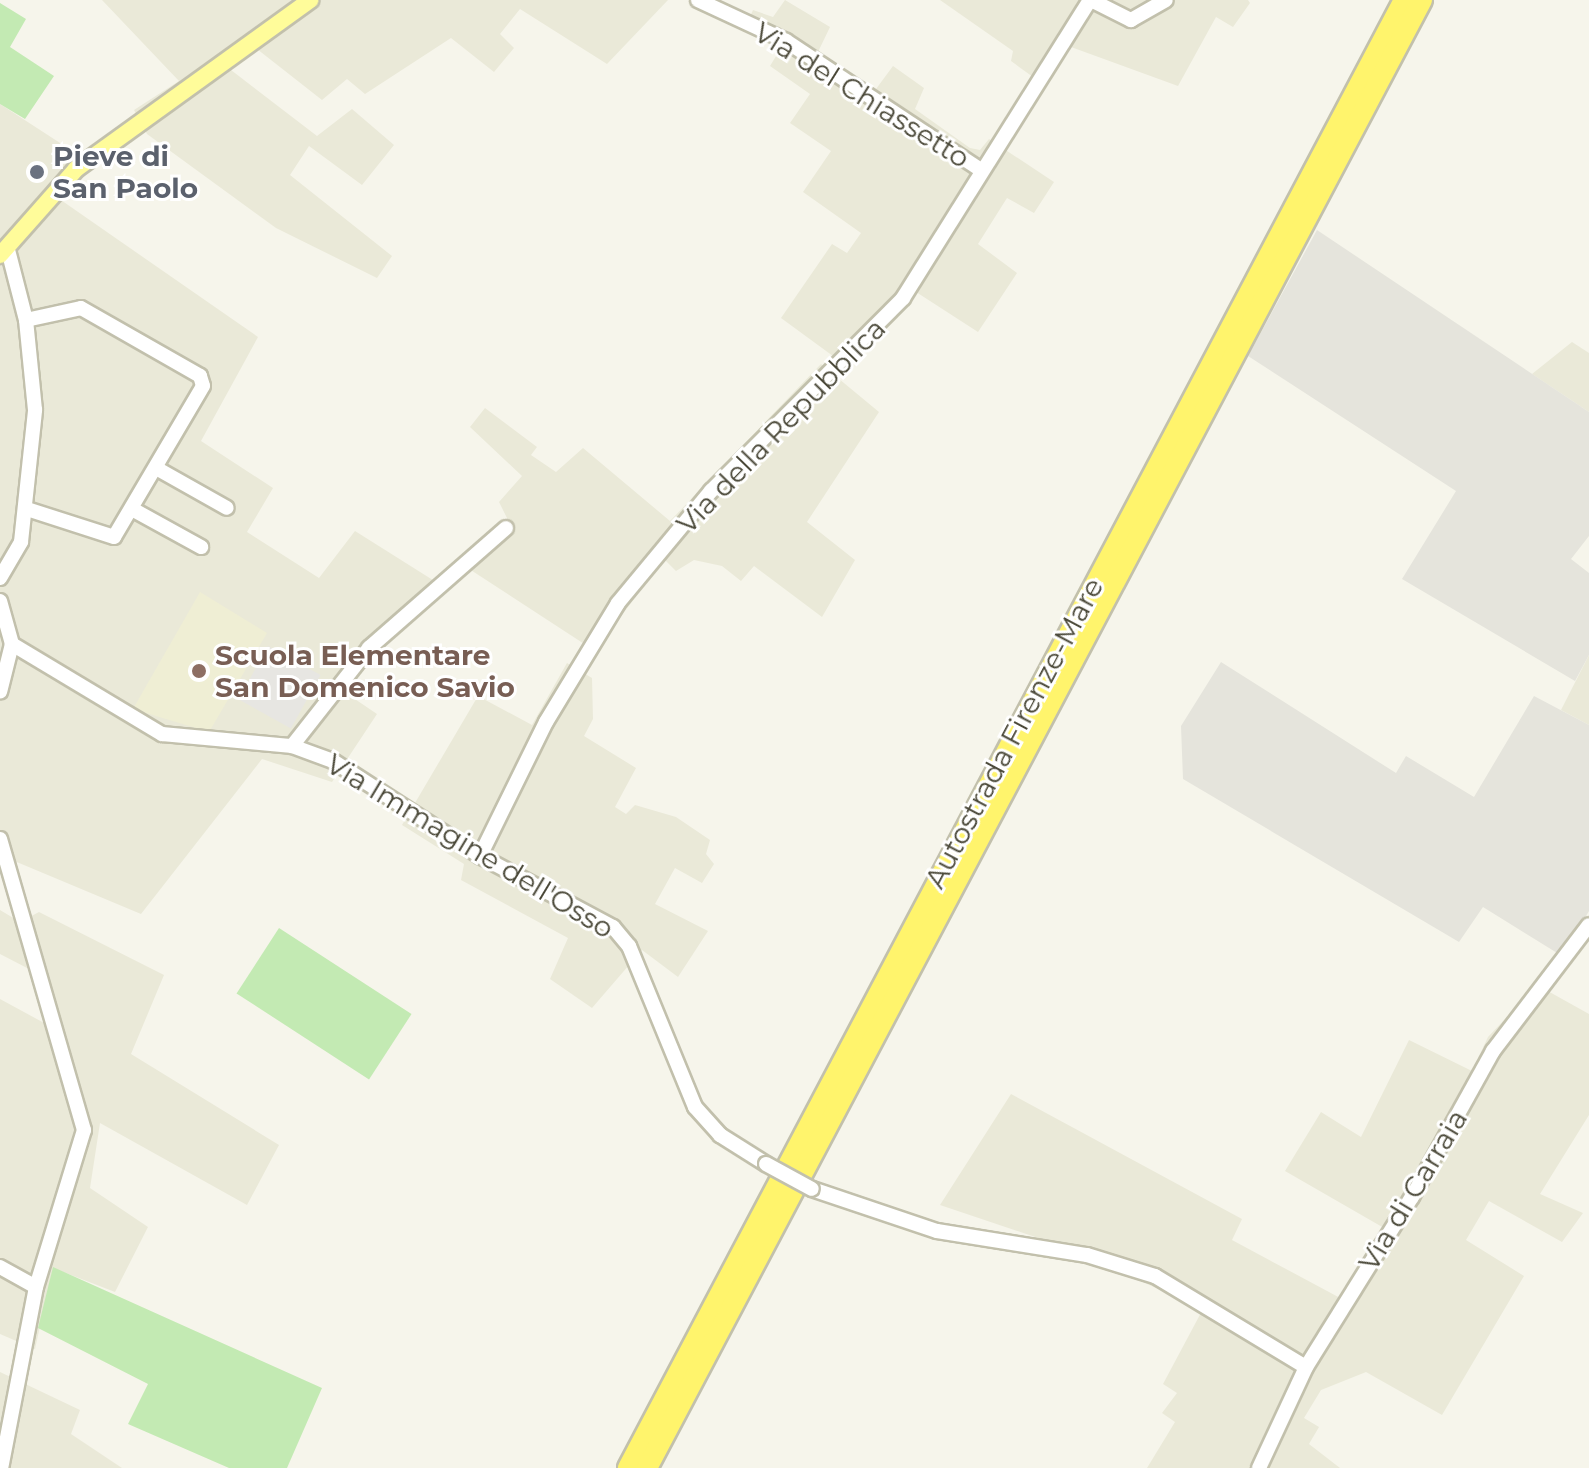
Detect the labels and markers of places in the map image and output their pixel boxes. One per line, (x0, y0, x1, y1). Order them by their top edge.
place label: Pieve di San Paolo (53, 139, 198, 205)
marker: Pieve di San Paolo (28, 163, 46, 181)
place label: Scuola Elementare San Domenico Savio (215, 638, 515, 704)
marker: Scuola Elementare San Domenico Savio (190, 662, 208, 680)

